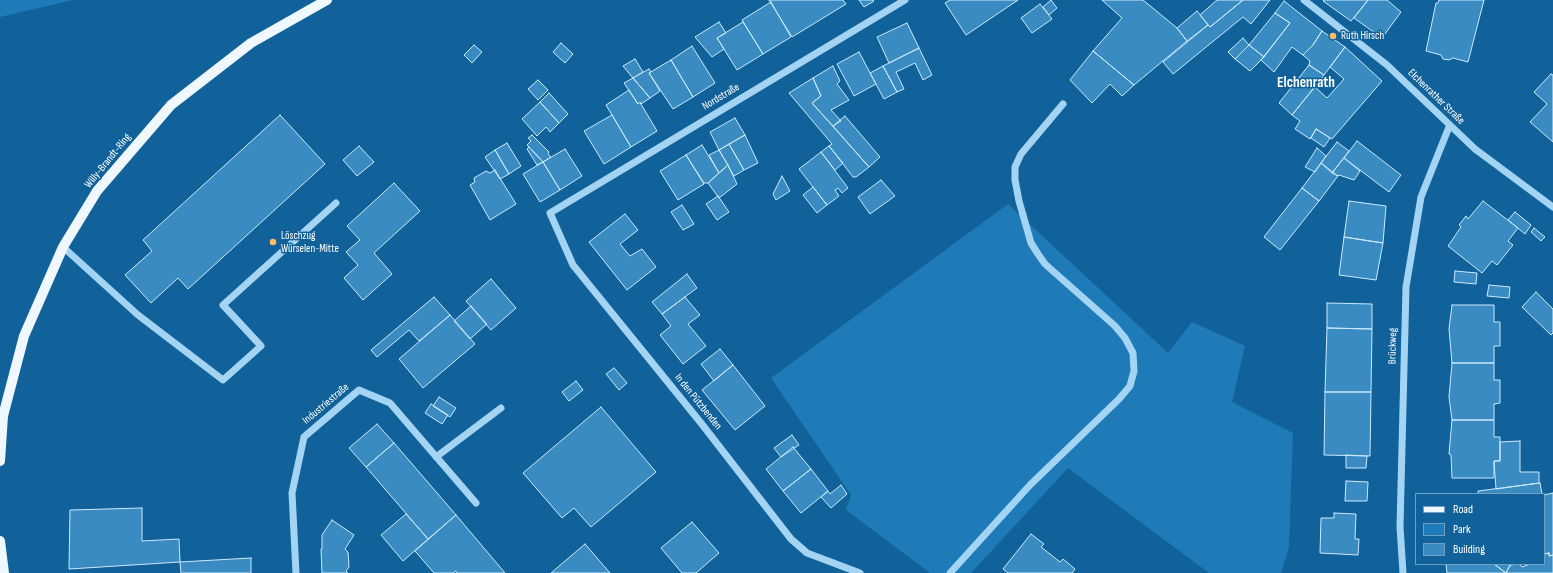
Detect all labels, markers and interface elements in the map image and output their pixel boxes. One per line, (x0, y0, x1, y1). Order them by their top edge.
place label: Ruth Hirsch (1341, 29, 1384, 43)
marker: Ruth Hirsch (1328, 31, 1338, 41)
street label: Elchenrather Straße (1405, 67, 1467, 127)
district label: Elchenrath (1277, 74, 1335, 92)
street label: Nordstraße (700, 81, 742, 113)
street label: Willy-Brandt-Ring (82, 131, 134, 191)
place label: Löschzug Würselen-Mitte (281, 229, 339, 255)
marker: Löschzug Würselen-Mitte (268, 237, 278, 247)
street label: Brückweg (1386, 328, 1400, 364)
street label: In den Pützbenden (671, 371, 725, 433)
street label: Industriestraße (300, 381, 352, 427)
legend (1415, 493, 1545, 565)
text: Road (1453, 502, 1473, 517)
text: Park (1453, 522, 1471, 537)
text: Building (1453, 542, 1485, 557)

